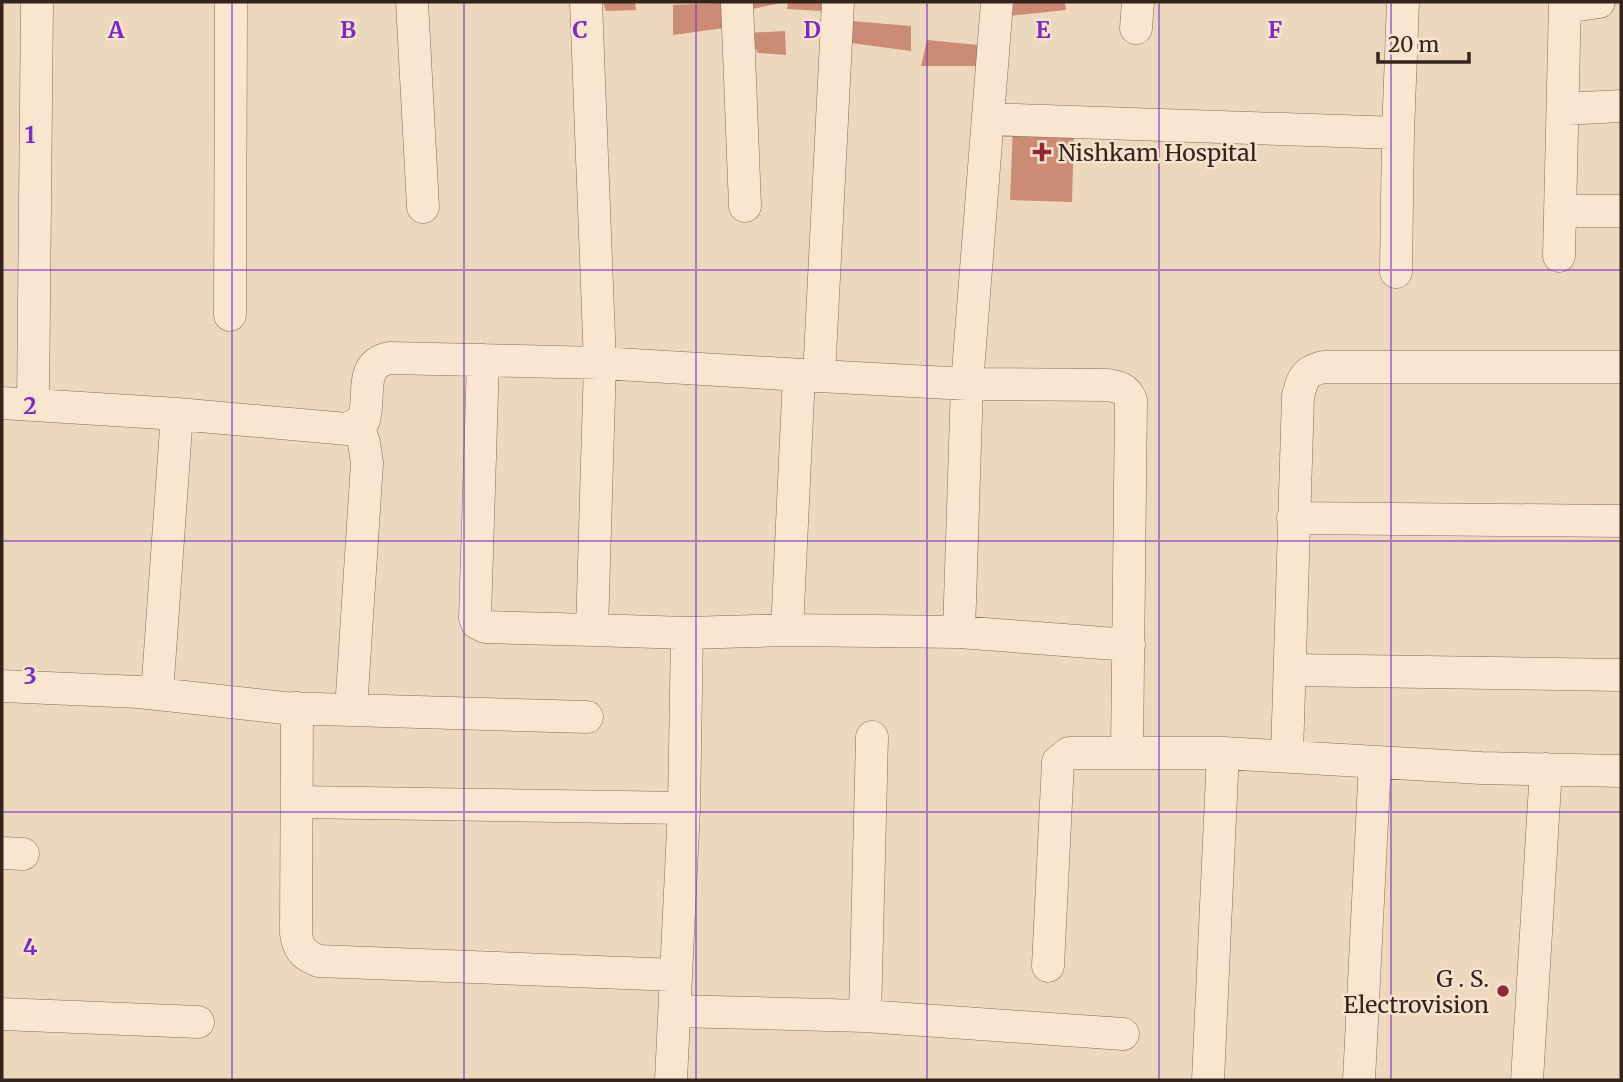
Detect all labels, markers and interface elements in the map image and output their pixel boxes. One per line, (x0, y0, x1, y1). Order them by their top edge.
text: A (107, 15, 125, 44)
text: B (340, 15, 356, 44)
text: C (572, 15, 588, 44)
text: D (803, 15, 821, 44)
text: E (1035, 15, 1051, 44)
text: F (1268, 15, 1282, 44)
scale bar (1378, 21, 1469, 65)
text: 20 m (1388, 31, 1440, 58)
text: 1 (25, 120, 36, 149)
place label: Nishkam Hospital (1058, 138, 1257, 167)
marker: Nishkam Hospital (1032, 142, 1052, 162)
text: 2 (23, 391, 37, 420)
text: 3 (23, 661, 37, 690)
text: 4 (23, 932, 38, 961)
place label: G . S. Electrovision (1343, 964, 1489, 1019)
marker: G . S. Electrovision (1495, 983, 1511, 999)

